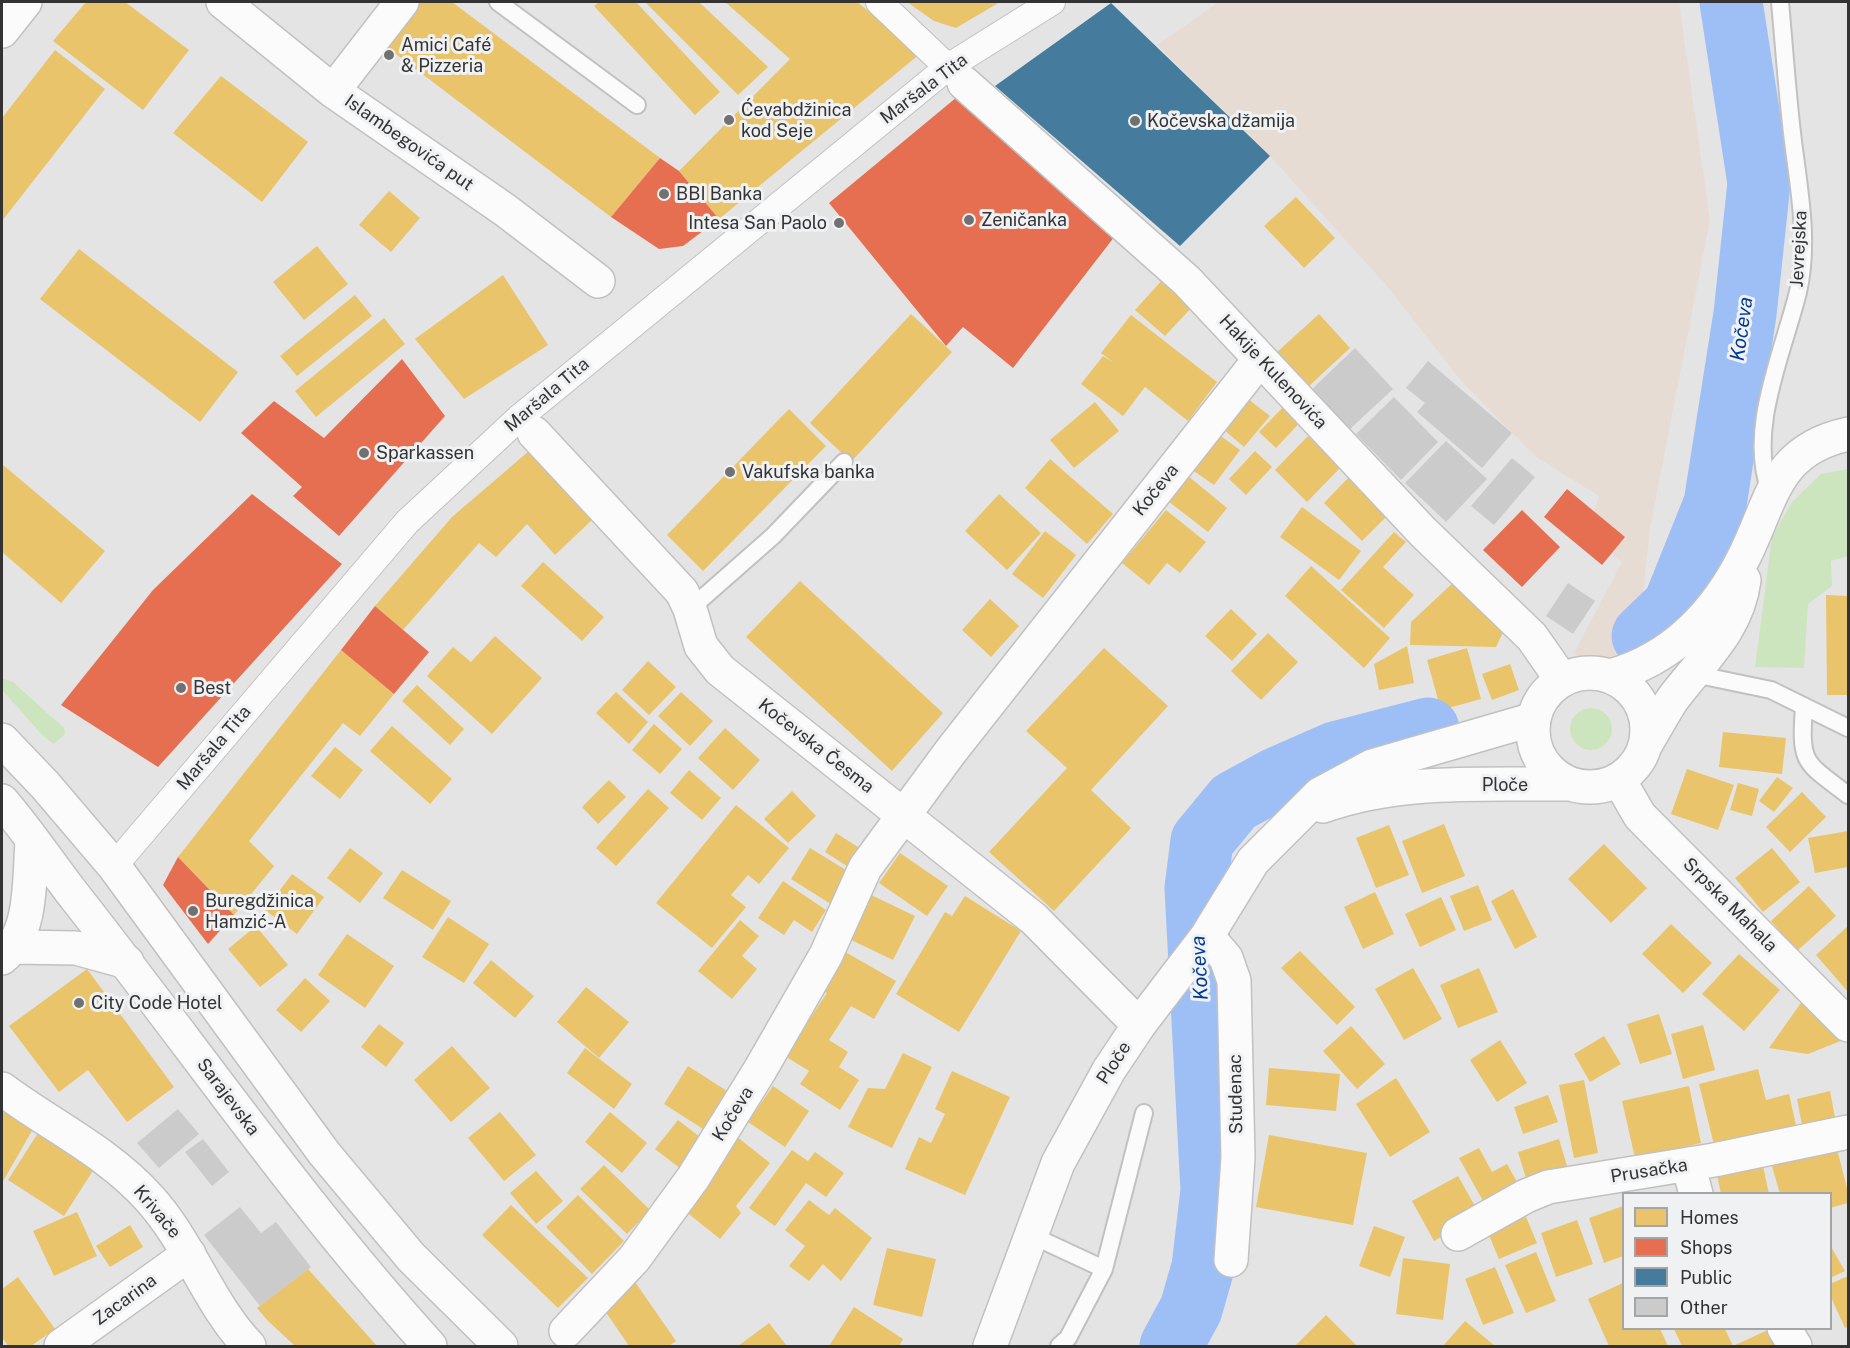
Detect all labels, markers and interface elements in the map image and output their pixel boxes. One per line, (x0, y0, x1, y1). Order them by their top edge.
place label: Amici Café & Pizzeria (401, 34, 491, 76)
marker: Amici Café & Pizzeria (382, 48, 396, 62)
street label: Maršala Tita (876, 49, 972, 129)
street label: Islambegovića put (340, 90, 478, 196)
place label: Ćevabdžinica kod Seje (741, 99, 851, 142)
place label: Kočevska džamija (1147, 110, 1295, 132)
marker: Ćevabdžinica kod Seje (722, 113, 736, 127)
marker: Kočevska džamija (1128, 114, 1142, 128)
place label: BBI Banka (676, 183, 762, 205)
marker: BBI Banka (657, 187, 671, 201)
place label: Zeničanka (981, 209, 1067, 231)
street label: Jevrejska (1786, 210, 1812, 288)
place label: Intesa San Paolo (688, 212, 827, 234)
marker: Zeničanka (962, 213, 976, 227)
marker: Intesa San Paolo (832, 216, 846, 230)
water label: Kočeva (1726, 295, 1758, 363)
street label: Hakije Kulenovića (1214, 310, 1332, 434)
street label: Maršala Tita (500, 353, 594, 437)
place label: Sparkassen (376, 442, 474, 464)
marker: Sparkassen (357, 446, 371, 460)
street label: Kočeva (1129, 460, 1183, 520)
place label: Vakufska banka (742, 461, 875, 483)
marker: Vakufska banka (723, 465, 737, 479)
place label: Best (193, 677, 231, 699)
marker: Best (174, 681, 188, 695)
street label: Kočevska Česma (754, 694, 878, 798)
street label: Maršala Tita (172, 701, 256, 795)
street label: Ploče (1482, 774, 1528, 796)
street label: Srpska Mahala (1678, 853, 1782, 957)
place label: Buregdžinica Hamzić-A (205, 890, 314, 932)
marker: Buregdžinica Hamzić-A (186, 904, 200, 918)
water label: Kočeva (1186, 935, 1214, 1001)
place label: City Code Hotel (91, 992, 223, 1014)
marker: City Code Hotel (72, 996, 86, 1010)
street label: Ploče (1092, 1038, 1136, 1088)
street label: Sarajevska (192, 1054, 264, 1140)
street label: Studenac (1225, 1054, 1247, 1134)
street label: Kočeva (708, 1083, 758, 1145)
street label: Prusačka (1609, 1154, 1689, 1188)
street label: Krivače (129, 1181, 185, 1243)
legend (1622, 1192, 1832, 1330)
text: Homes (1680, 1207, 1739, 1228)
text: Shops (1680, 1237, 1732, 1258)
text: Public (1680, 1267, 1732, 1288)
street label: Zacarina (89, 1270, 161, 1330)
text: Other (1680, 1297, 1728, 1318)

